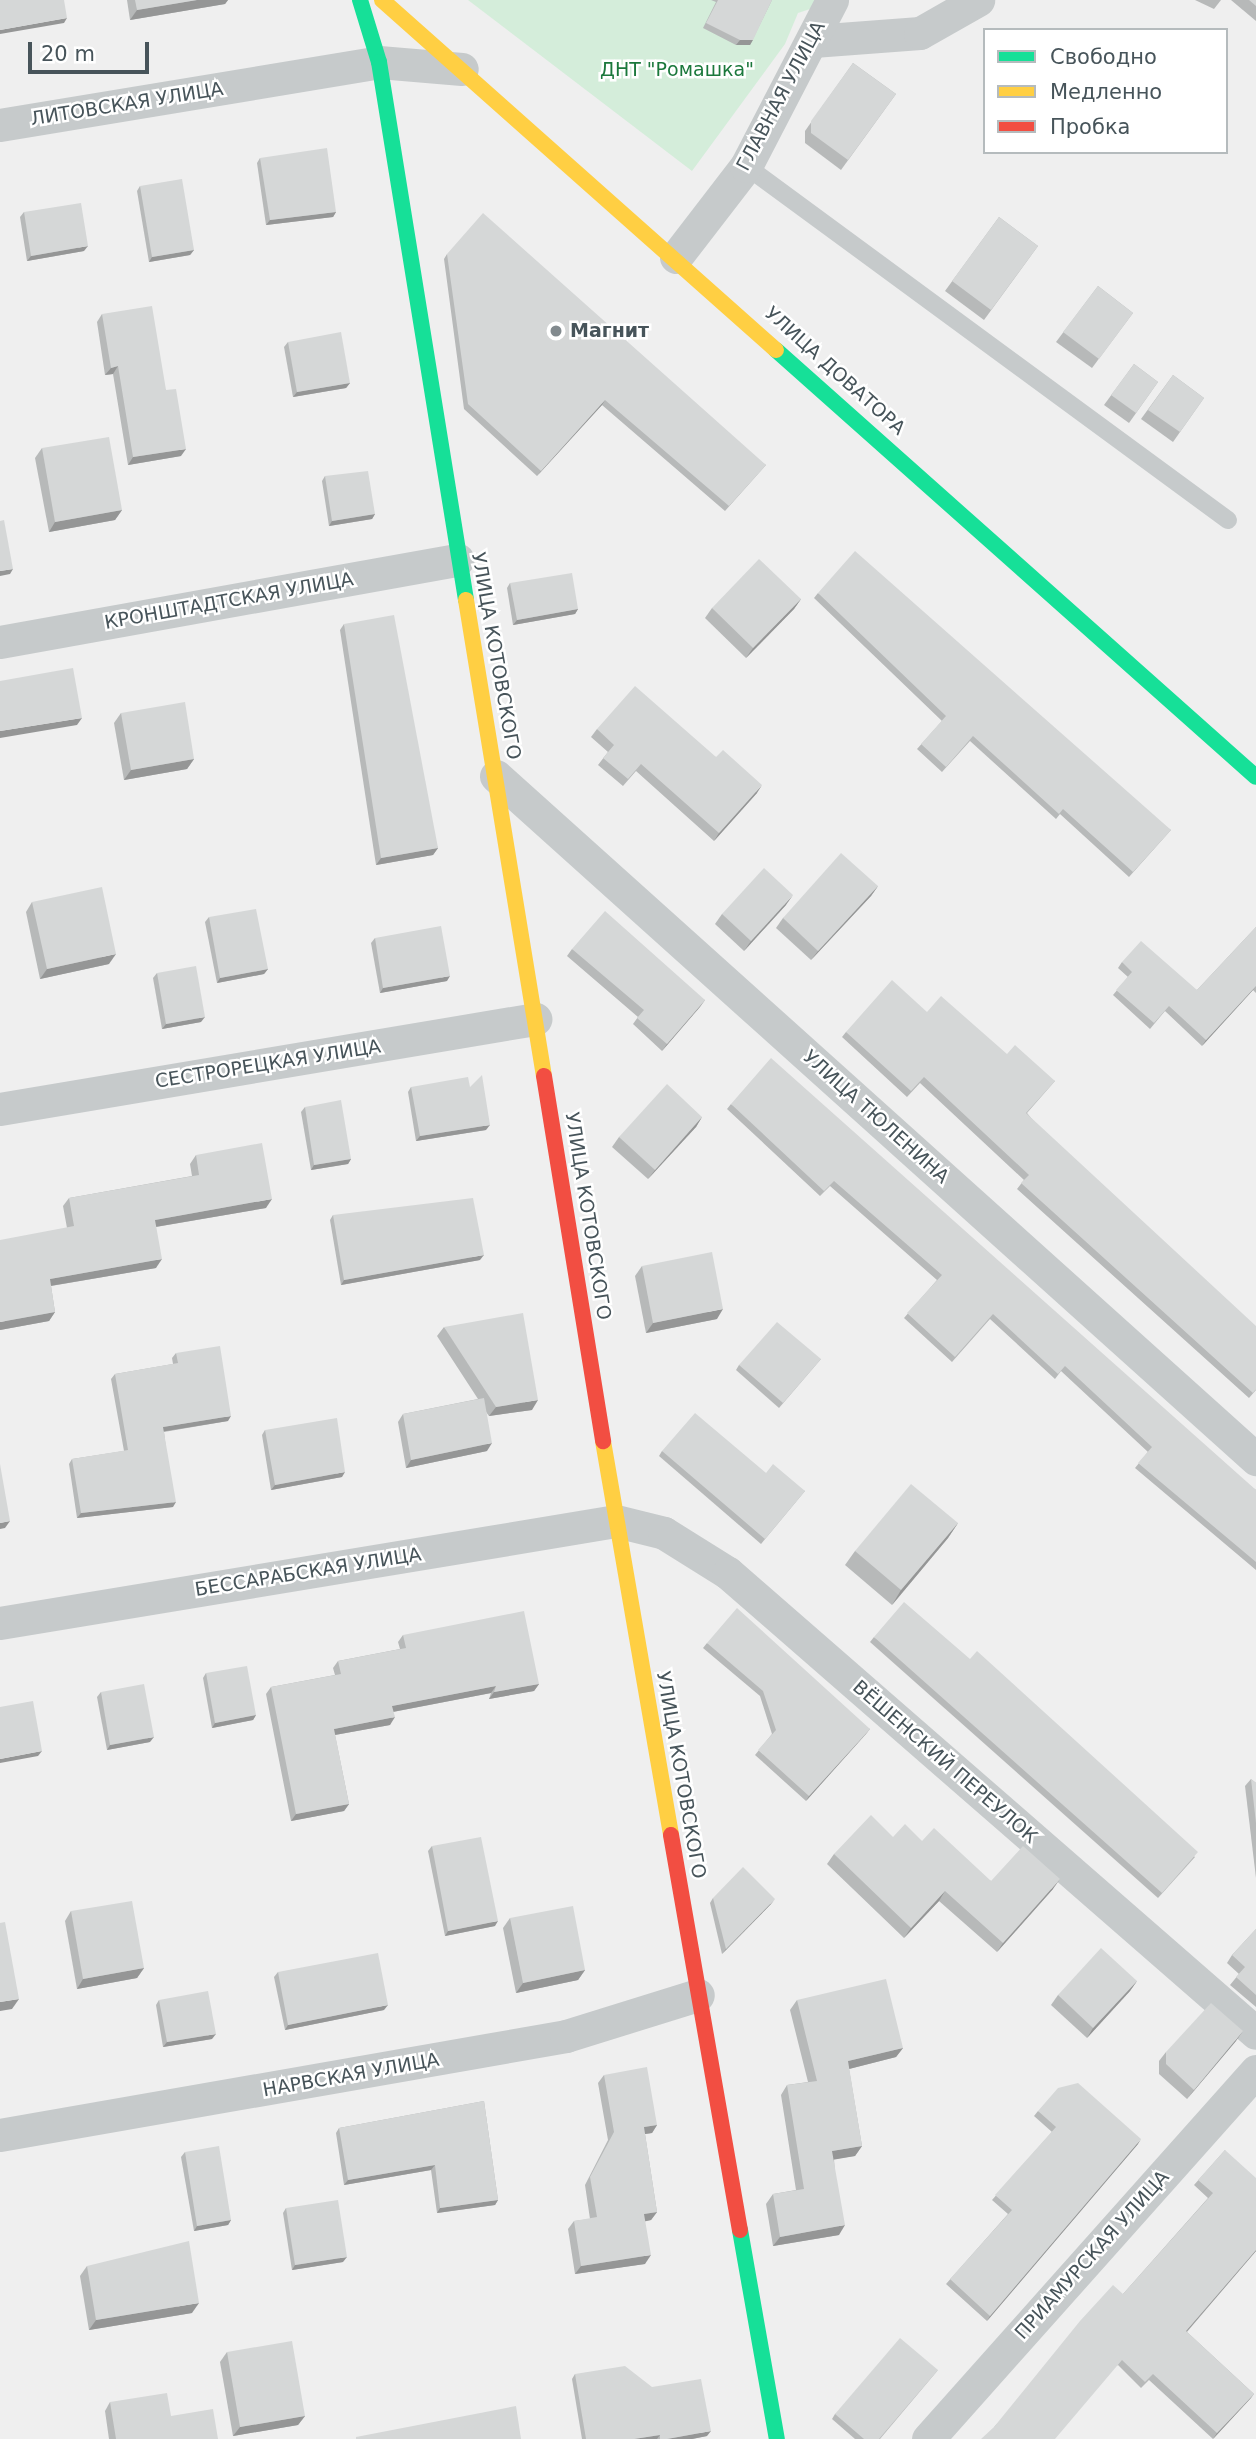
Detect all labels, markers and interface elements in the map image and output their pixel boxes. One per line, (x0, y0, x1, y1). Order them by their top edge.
street label: ГЛАВНАЯ УЛИЦА (732, 17, 830, 175)
scale bar (32, 28, 152, 72)
legend (983, 28, 1228, 154)
text: 20 m (41, 42, 95, 66)
text: Свободно (1050, 45, 1157, 69)
park label: ДНТ "Ромашка" (600, 59, 754, 81)
street label: ЛИТОВСКАЯ УЛИЦА (29, 77, 225, 131)
text: Медленно (1050, 80, 1162, 104)
text: Пробка (1050, 115, 1130, 139)
street label: УЛИЦА ДОВАТОРА (760, 302, 910, 440)
place label: Магнит (570, 320, 649, 342)
marker: Магнит (548, 323, 564, 339)
street label: УЛИЦА КОТОВСКОГО (467, 551, 525, 761)
street label: КРОНШТАДТСКАЯ УЛИЦА (103, 568, 355, 634)
street label: СЕСТРОРЕЦКАЯ УЛИЦА (153, 1035, 383, 1093)
street label: УЛИЦА ТЮЛЕНИНА (798, 1046, 954, 1188)
street label: УЛИЦА КОТОВСКОГО (560, 1110, 616, 1322)
street label: БЕССАРАБСКАЯ УЛИЦА (193, 1543, 423, 1601)
street label: УЛИЦА КОТОВСКОГО (652, 1670, 710, 1880)
street label: ВЁШЕНСКИЙ ПЕРЕУЛОК (848, 1676, 1042, 1848)
street label: НАРВСКАЯ УЛИЦА (261, 2048, 441, 2102)
street label: ПРИАМУРСКАЯ УЛИЦА (1010, 2166, 1174, 2344)

